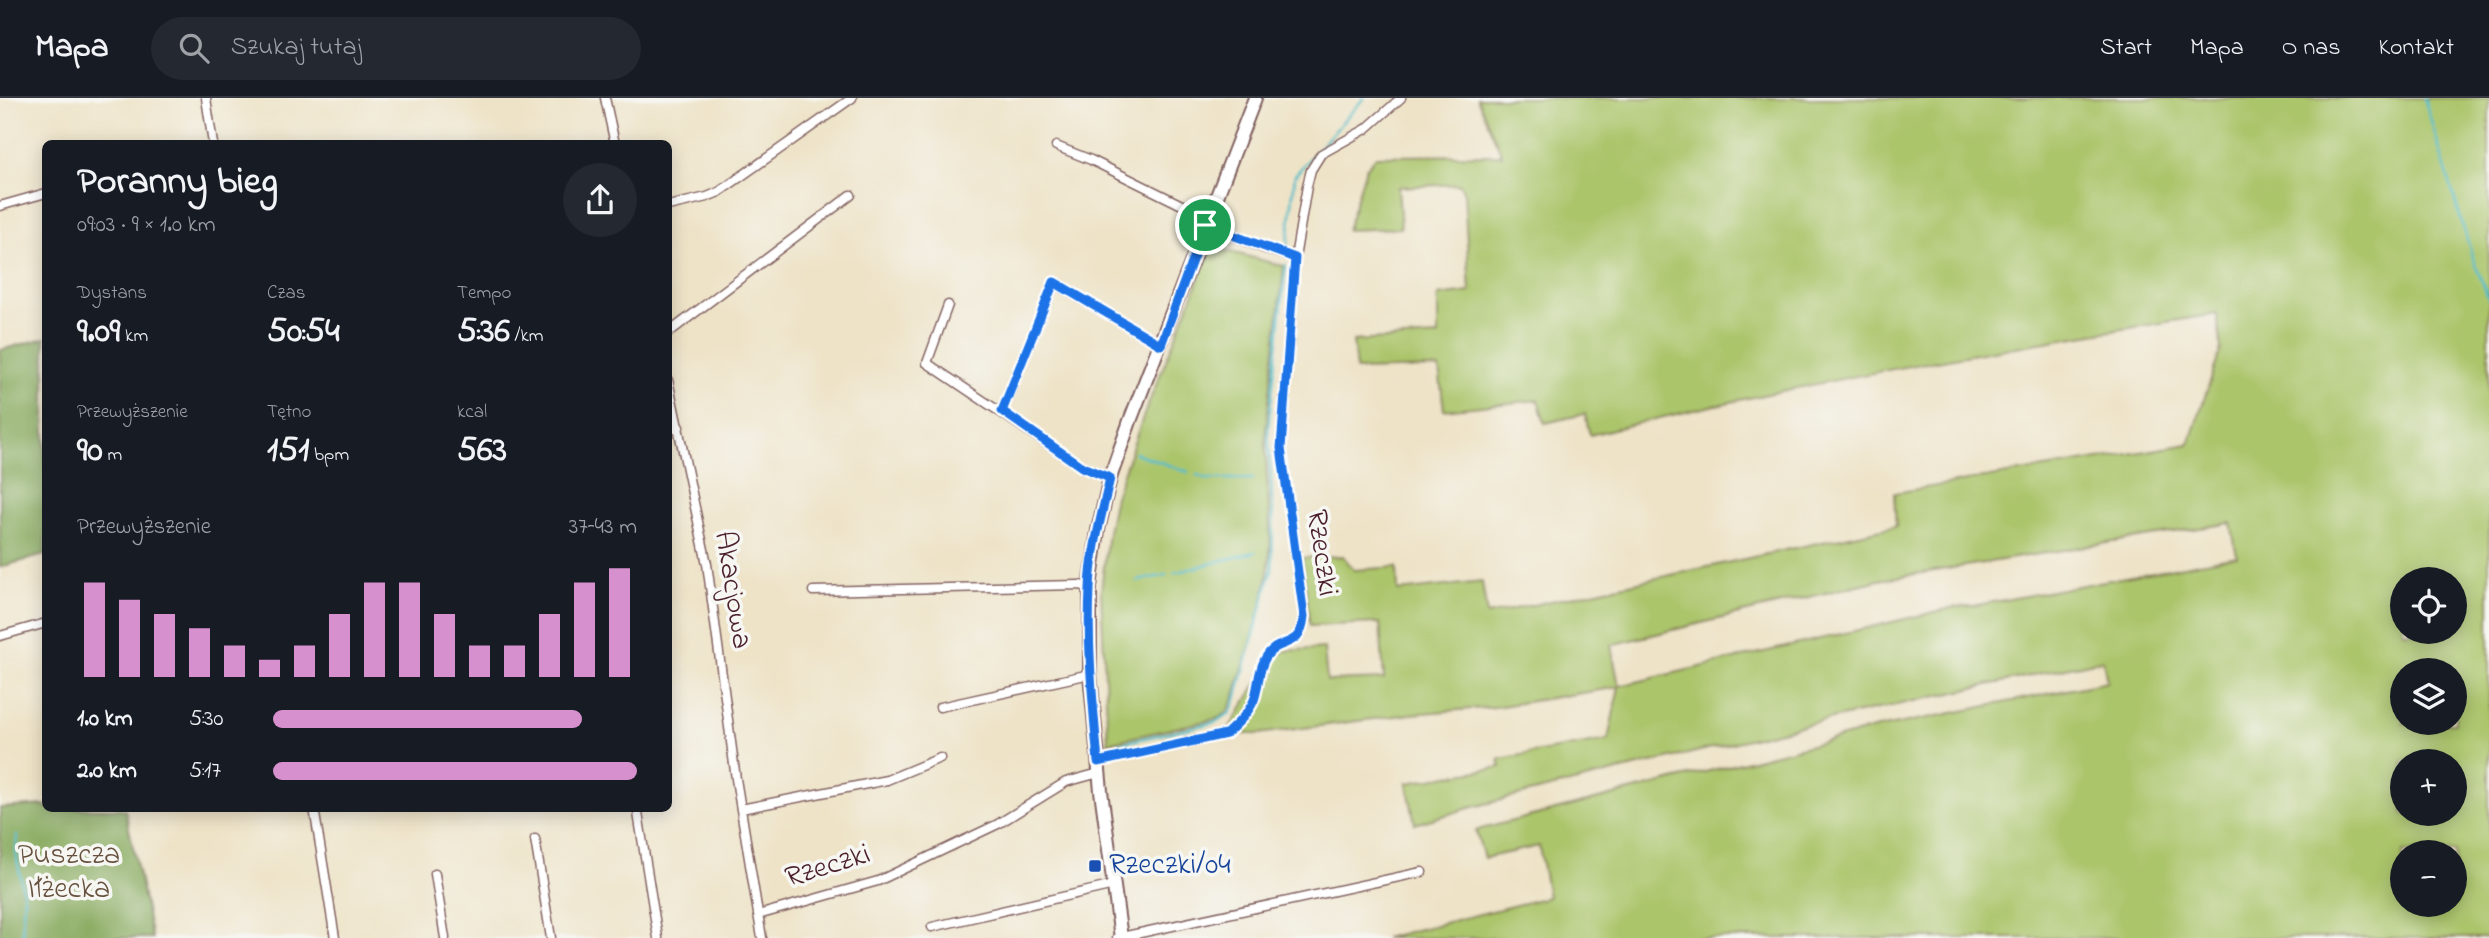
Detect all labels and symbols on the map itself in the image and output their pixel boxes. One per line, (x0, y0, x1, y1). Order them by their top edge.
pin (1175, 195, 1235, 255)
street label: Rzeczki (1293, 507, 1349, 599)
street label: Akacjowa (701, 528, 763, 652)
street label: Rzeczki (780, 833, 876, 901)
park label: Puszcza Iłżecka (18, 834, 120, 912)
place label: Rzeczki/04 (1109, 844, 1231, 888)
marker: Rzeczki/04 (1087, 858, 1103, 874)

